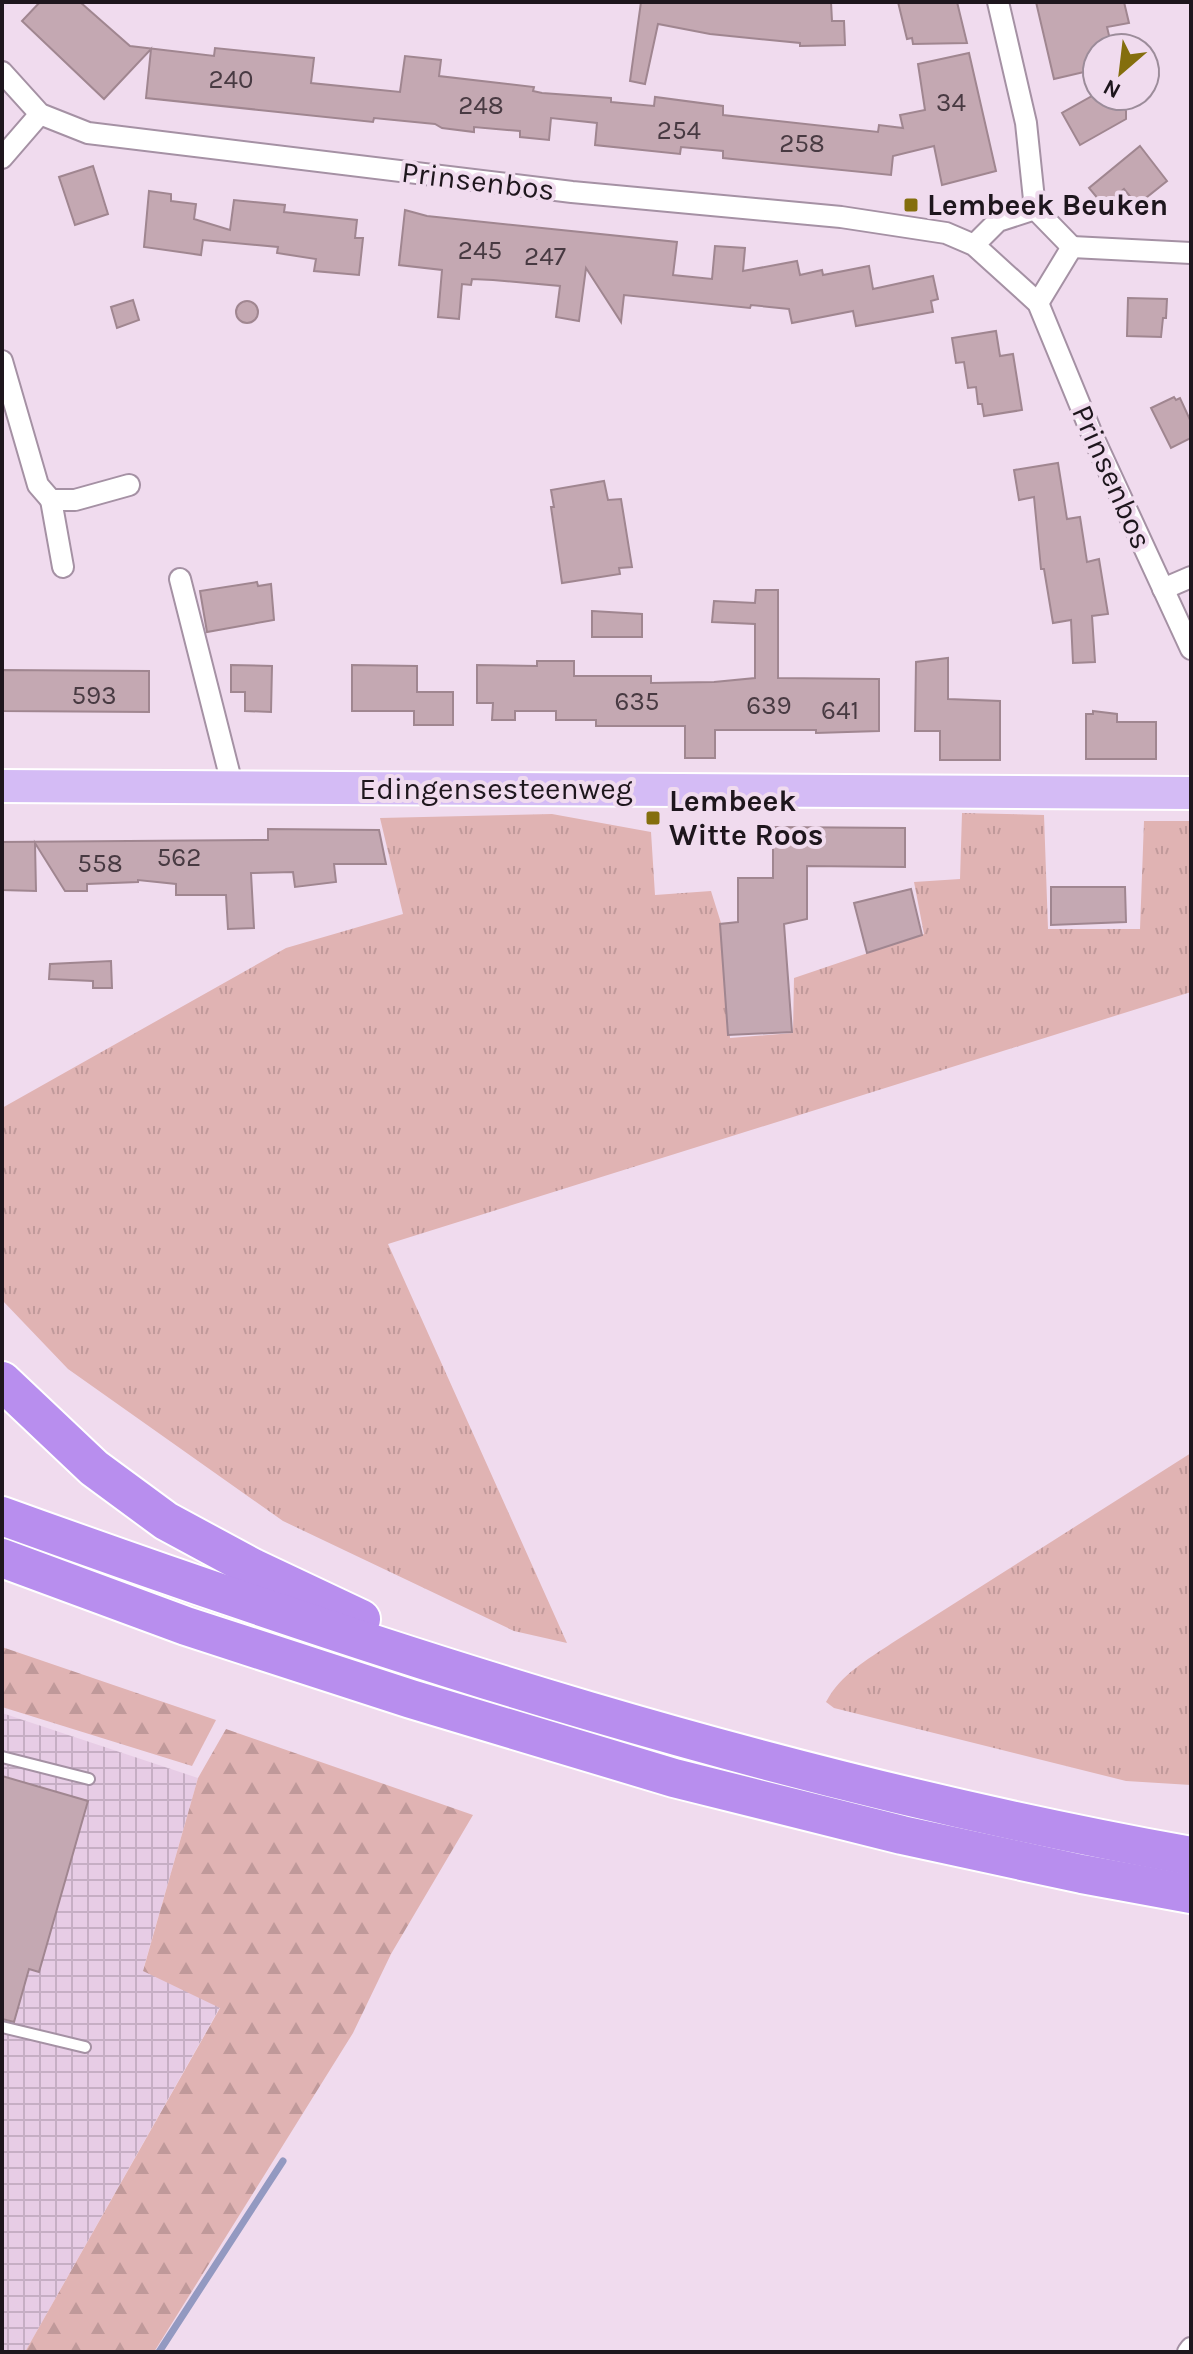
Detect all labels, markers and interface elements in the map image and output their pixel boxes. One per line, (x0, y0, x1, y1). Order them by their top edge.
north arrow (1081, 32, 1161, 112)
house number: 240 (208, 64, 254, 95)
text: N (1099, 74, 1125, 104)
house number: 34 (936, 87, 966, 118)
house number: 248 (458, 90, 504, 121)
house number: 254 (657, 115, 701, 146)
house number: 258 (779, 128, 825, 159)
street label: Prinsenbos (400, 154, 556, 208)
place label: Lembeek Beuken (927, 187, 1168, 223)
marker: Lembeek Beuken (902, 196, 920, 214)
house number: 245 (458, 235, 502, 266)
house number: 247 (524, 241, 566, 272)
street label: Prinsenbos (1064, 399, 1160, 555)
house number: 593 (71, 680, 117, 711)
house number: 635 (615, 686, 659, 717)
house number: 639 (746, 690, 792, 721)
house number: 641 (821, 695, 859, 726)
street label: Edingensesteenweg (359, 771, 633, 807)
place label: Lembeek Witte Roos (669, 783, 824, 853)
marker: Lembeek Witte Roos (644, 809, 662, 827)
house number: 562 (157, 842, 201, 873)
house number: 558 (77, 848, 123, 879)

